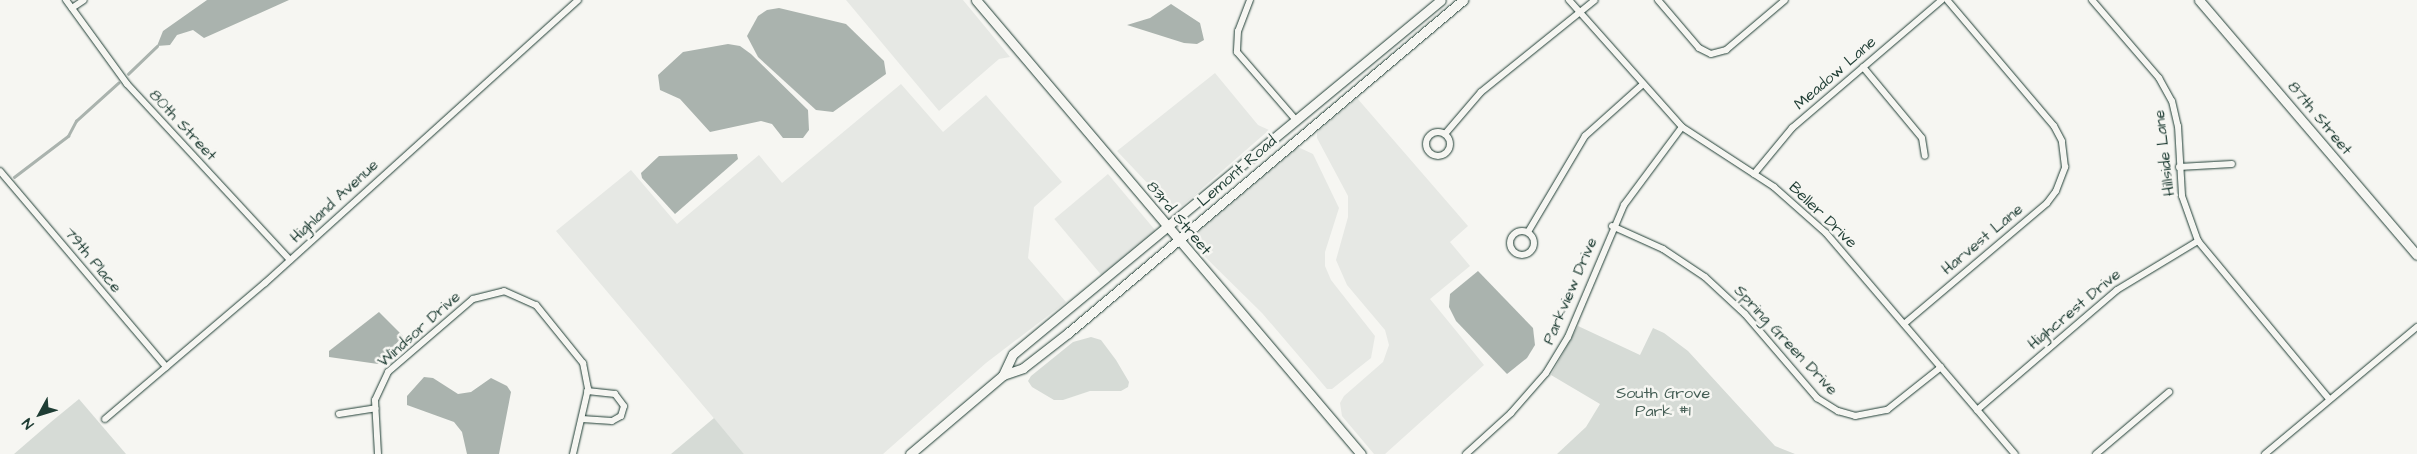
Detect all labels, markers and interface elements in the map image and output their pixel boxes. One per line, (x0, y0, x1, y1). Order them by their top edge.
street label: Meadow Lane (1790, 32, 1880, 114)
street label: 87th Street (2284, 77, 2356, 159)
street label: 80th Street (145, 85, 221, 165)
street label: Hillside Lane (2149, 109, 2179, 197)
street label: Lemont Road (1193, 131, 1281, 211)
street label: Highland Avenue (286, 155, 382, 247)
street label: 83rd Street (1142, 177, 1216, 259)
street label: Beller Drive (1785, 178, 1861, 252)
street label: Harvest Lane (1937, 199, 2027, 279)
street label: 79th Place (60, 223, 126, 297)
street label: Parkview Drive (1539, 235, 1601, 347)
street label: Highcrest Drive (2024, 265, 2124, 353)
street label: Spring Green Drive (1730, 281, 1842, 399)
street label: Windsor Drive (374, 287, 464, 371)
park label: South Grove Park #1 (1616, 383, 1710, 421)
north arrow (15, 389, 65, 439)
text: N (18, 414, 39, 433)

